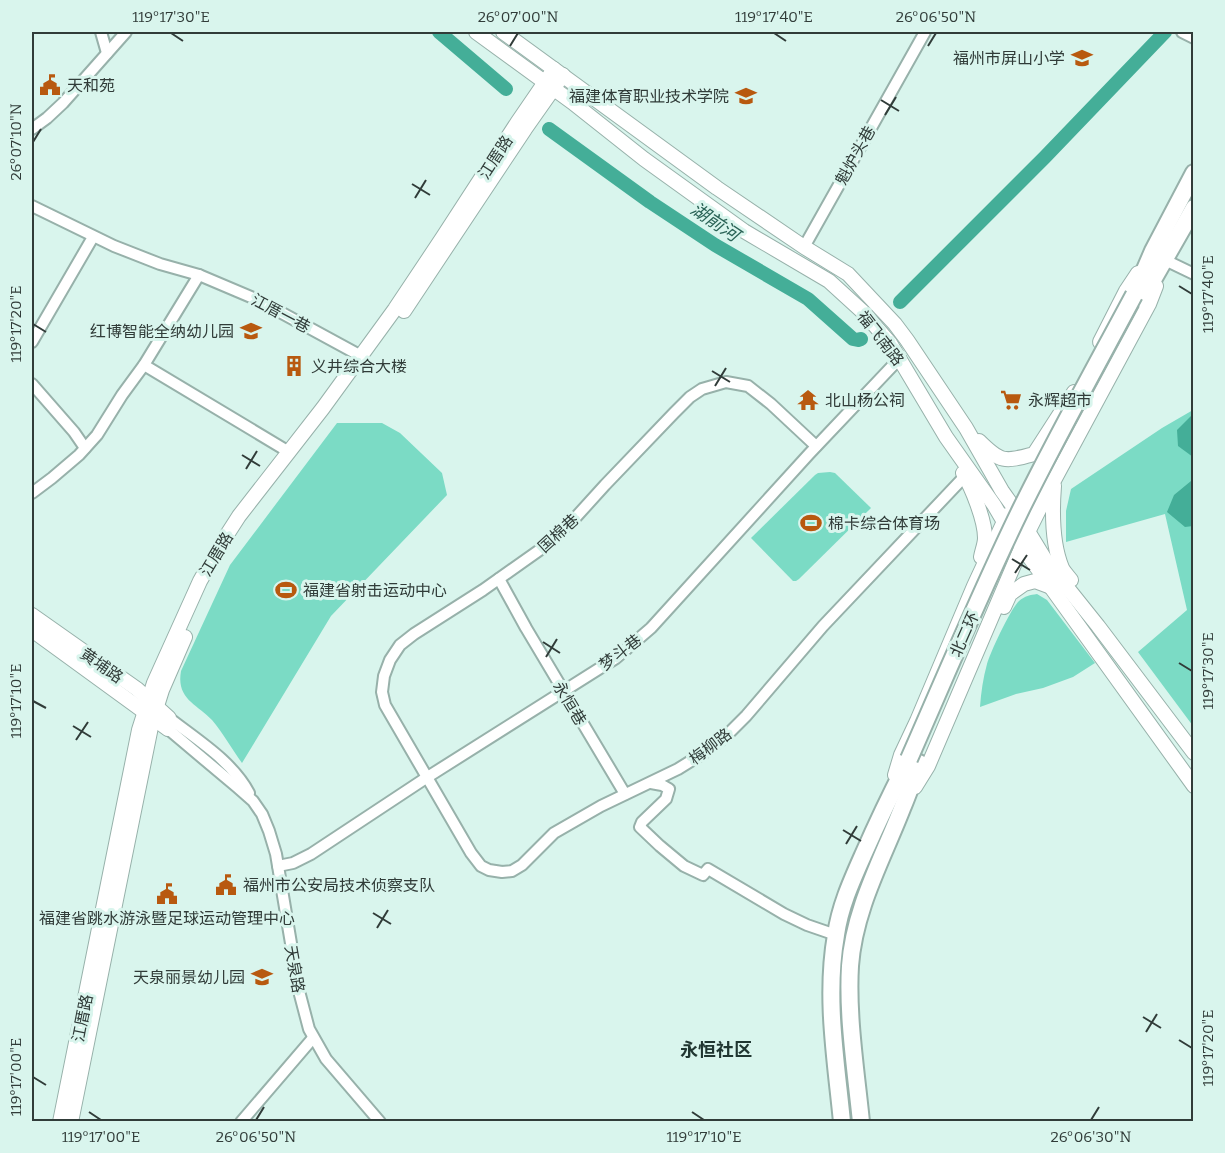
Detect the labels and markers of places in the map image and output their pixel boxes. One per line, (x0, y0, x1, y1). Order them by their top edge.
school or university icon: 福州市屏山小学 (1070, 46, 1094, 70)
place label: 福州市屏山小学 (953, 49, 1065, 68)
public building icon: 天和苑 (38, 73, 62, 97)
place label: 天和苑 (67, 76, 115, 95)
school or university icon: 福建体育职业技术学院 (734, 84, 758, 108)
place label: 福建体育职业技术学院 (569, 87, 729, 106)
school or university icon: 红博智能全纳幼儿园 (239, 319, 263, 343)
place label: 红博智能全纳幼儿园 (90, 322, 234, 341)
building icon: 义井综合大楼 (282, 354, 306, 378)
place label: 义井综合大楼 (311, 357, 407, 376)
temple icon: 北山杨公祠 (796, 388, 820, 412)
supermarket icon: 永辉超市 (999, 388, 1023, 412)
place label: 北山杨公祠 (825, 391, 905, 410)
place label: 永辉超市 (1028, 391, 1092, 410)
sports icon: 棉卡综合体育场 (799, 511, 823, 535)
place label: 棉卡综合体育场 (828, 514, 940, 533)
sports icon: 福建省射击运动中心 (274, 578, 298, 602)
place label: 福建省射击运动中心 (303, 581, 447, 600)
public building icon: 福州市公安局技术侦察支队 (214, 873, 238, 897)
place label: 福州市公安局技术侦察支队 (243, 876, 435, 895)
public building icon: 福建省跳水游泳暨足球运动管理中心 (155, 882, 179, 906)
place label: 福建省跳水游泳暨足球运动管理中心 (39, 909, 295, 928)
school or university icon: 天泉丽景幼儿园 (250, 965, 274, 989)
place label: 天泉丽景幼儿园 (133, 968, 245, 987)

